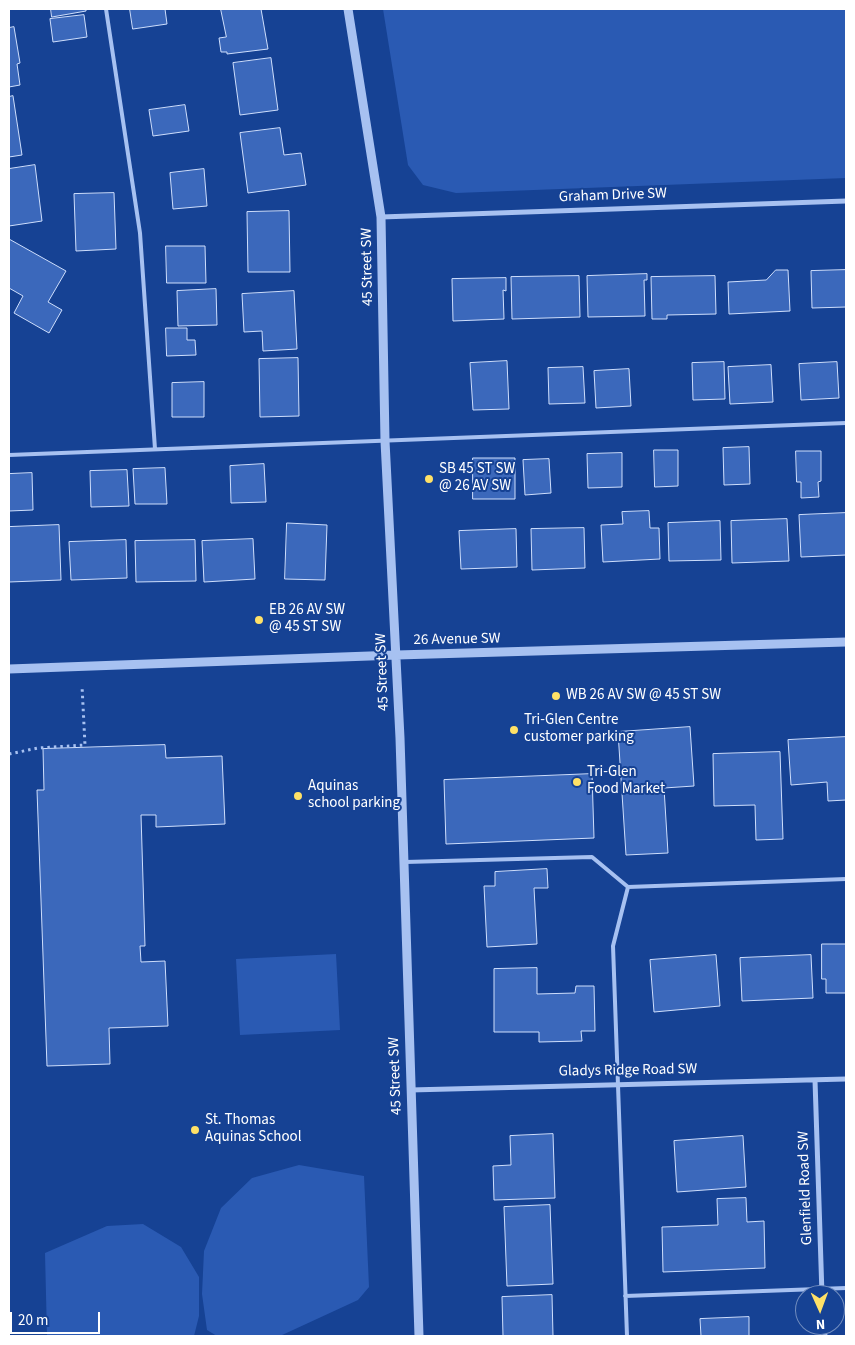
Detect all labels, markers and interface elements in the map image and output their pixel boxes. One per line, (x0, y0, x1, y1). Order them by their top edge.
street label: Graham Drive SW (559, 185, 667, 207)
street label: 45 Street SW (358, 228, 378, 306)
place label: SB 45 ST SW @ 26 AV SW (439, 461, 515, 496)
marker: SB 45 ST SW @ 26 AV SW (423, 473, 435, 485)
place label: EB 26 AV SW @ 45 ST SW (269, 602, 345, 637)
marker: EB 26 AV SW @ 45 ST SW (253, 614, 265, 626)
street label: 26 Avenue SW (413, 630, 501, 650)
street label: 45 Street SW (373, 633, 393, 711)
place label: WB 26 AV SW @ 45 ST SW (566, 687, 721, 705)
marker: WB 26 AV SW @ 45 ST SW (550, 690, 562, 702)
place label: Tri-Glen Centre customer parking (524, 712, 634, 747)
marker: Tri-Glen Centre customer parking (508, 724, 520, 736)
place label: Tri-Glen Food Market (587, 764, 665, 799)
marker: Tri-Glen Food Market (571, 776, 583, 788)
place label: Aquinas school parking (308, 778, 400, 813)
marker: Aquinas school parking (292, 790, 304, 802)
street label: 45 Street SW (386, 1037, 406, 1115)
street label: Gladys Ridge Road SW (559, 1061, 697, 1081)
place label: St. Thomas Aquinas School (205, 1112, 301, 1147)
marker: St. Thomas Aquinas School (189, 1124, 201, 1136)
street label: Glenfield Road SW (795, 1131, 817, 1245)
north arrow (795, 1285, 845, 1335)
scale bar (12, 1302, 102, 1334)
text: 20 m (18, 1310, 48, 1331)
text: N (815, 1314, 825, 1334)

